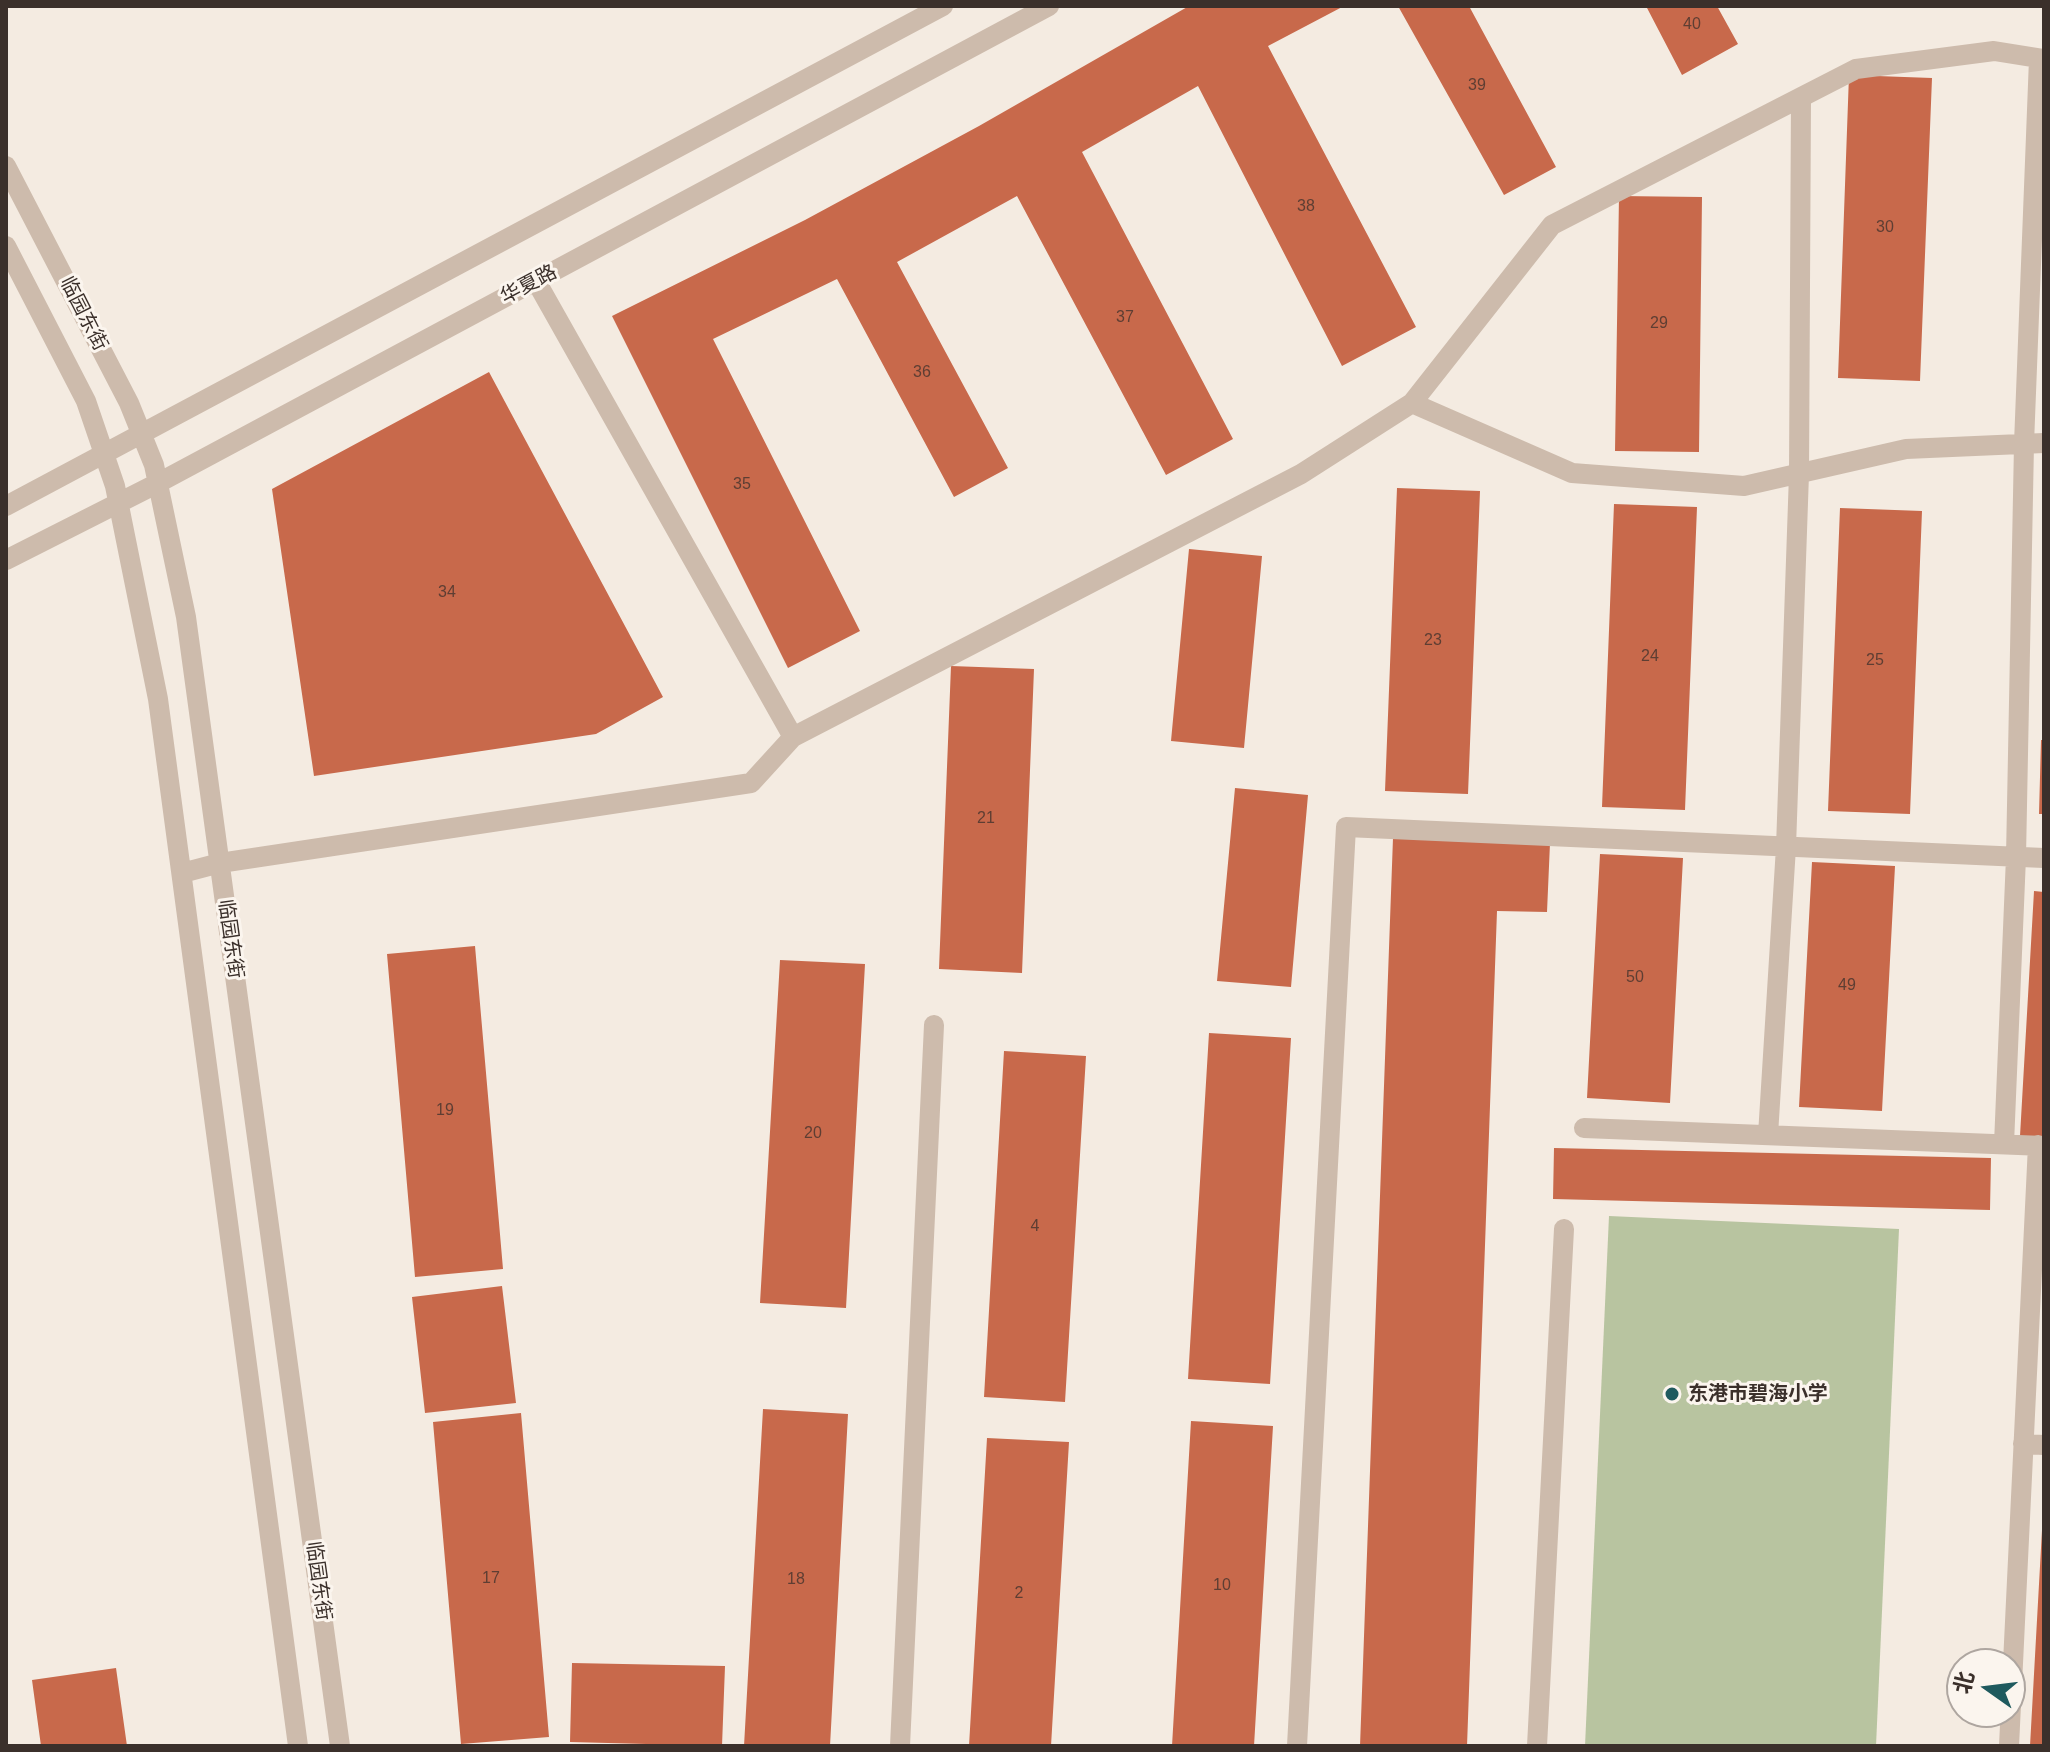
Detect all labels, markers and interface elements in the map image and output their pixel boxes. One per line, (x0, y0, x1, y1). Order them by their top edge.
house number: 40 (1683, 15, 1701, 35)
house number: 39 (1468, 76, 1486, 96)
house number: 38 (1297, 197, 1315, 217)
house number: 30 (1876, 218, 1894, 238)
street label: 华夏路 (497, 260, 561, 310)
street label: 临园东街 (54, 273, 112, 355)
house number: 37 (1116, 308, 1134, 328)
house number: 29 (1650, 314, 1668, 334)
house number: 36 (913, 363, 931, 383)
house number: 35 (733, 475, 751, 495)
house number: 34 (438, 583, 456, 603)
house number: 23 (1424, 631, 1442, 651)
house number: 24 (1641, 647, 1659, 667)
house number: 25 (1866, 651, 1884, 671)
house number: 21 (977, 809, 995, 829)
street label: 临园东街 (213, 898, 247, 980)
house number: 50 (1626, 968, 1644, 988)
house number: 49 (1838, 976, 1856, 996)
house number: 19 (436, 1101, 454, 1121)
house number: 20 (804, 1124, 822, 1144)
house number: 4 (1031, 1217, 1039, 1237)
place label: 东港市碧海小学 (1688, 1382, 1828, 1406)
marker: 东港市碧海小学 (1663, 1385, 1681, 1403)
street label: 临园东街 (301, 1540, 335, 1622)
house number: 17 (482, 1569, 500, 1589)
house number: 18 (787, 1570, 805, 1590)
house number: 10 (1213, 1576, 1231, 1596)
house number: 2 (1015, 1584, 1023, 1604)
north arrow (1946, 1648, 2026, 1728)
text: 北 (1949, 1669, 1979, 1696)

